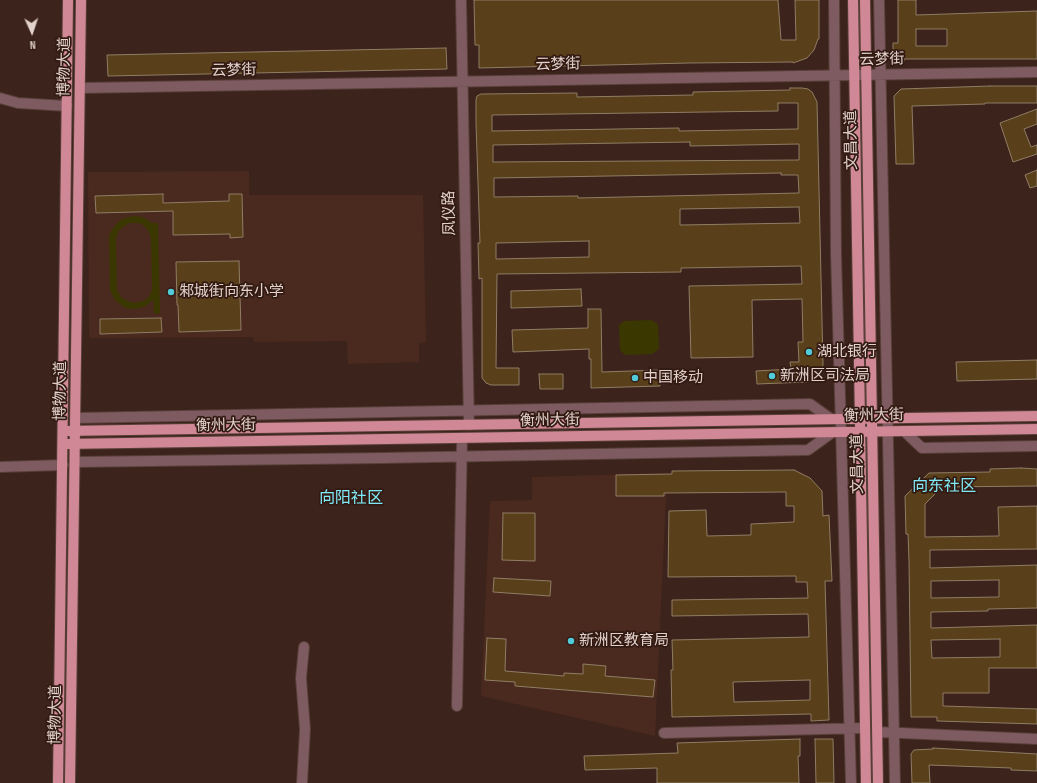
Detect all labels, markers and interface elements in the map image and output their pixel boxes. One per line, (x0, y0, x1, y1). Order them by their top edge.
north arrow (12, 12, 52, 52)
street label: 博物大道 (55, 37, 75, 97)
text: N (29, 38, 36, 51)
street label: 云梦街 (859, 51, 905, 69)
street label: 云梦街 (535, 56, 581, 74)
street label: 云梦街 (211, 62, 257, 80)
street label: 文昌大道 (842, 110, 862, 170)
street label: 凤仪路 (441, 190, 459, 236)
place label: 邾城街向东小学 (179, 283, 284, 301)
marker: 邾城街向东小学 (166, 287, 176, 297)
place label: 湖北银行 (817, 343, 877, 361)
marker: 湖北银行 (804, 347, 814, 357)
street label: 博物大道 (51, 361, 71, 421)
place label: 新洲区司法局 (780, 367, 870, 385)
place label: 中国移动 (643, 369, 703, 387)
marker: 新洲区司法局 (767, 371, 777, 381)
marker: 中国移动 (630, 373, 640, 383)
street label: 衡州大街 (844, 406, 904, 426)
street label: 衡州大街 (520, 411, 580, 431)
street label: 衡州大街 (196, 416, 256, 436)
street label: 文昌大道 (848, 434, 868, 494)
district label: 向东社区 (912, 477, 976, 497)
district label: 向阳社区 (319, 489, 383, 509)
place label: 新洲区教育局 (579, 632, 669, 650)
marker: 新洲区教育局 (566, 636, 576, 646)
street label: 博物大道 (46, 685, 66, 745)

